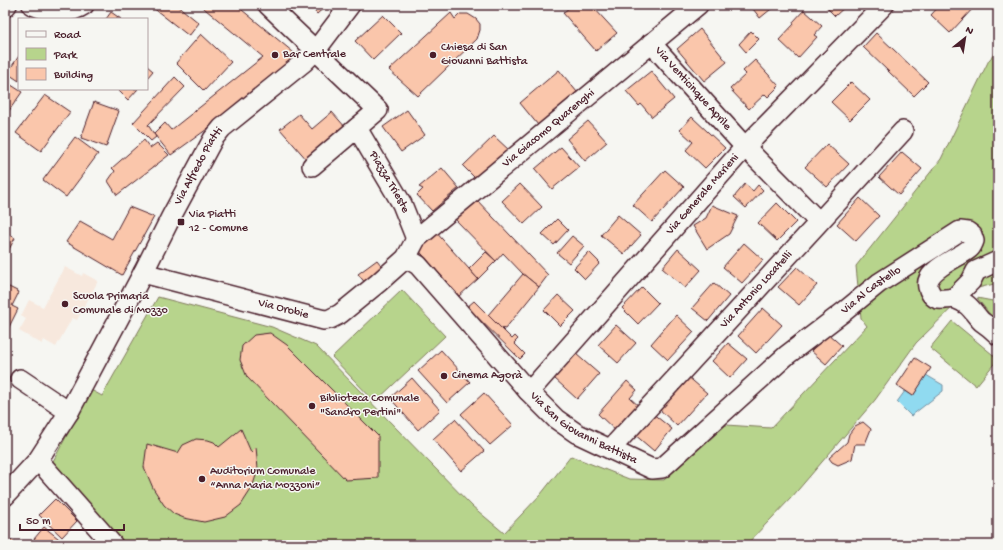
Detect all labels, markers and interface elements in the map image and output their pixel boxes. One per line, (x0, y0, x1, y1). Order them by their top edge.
legend (18, 18, 148, 90)
north arrow (945, 18, 985, 58)
text: N (963, 24, 975, 38)
text: Road (54, 29, 81, 43)
place label: Chiesa di San Giovanni Battista (441, 41, 528, 69)
street label: Via Venticinque Aprile (651, 44, 734, 134)
place label: Bar Centrale (282, 48, 347, 62)
text: Park (53, 49, 79, 63)
marker: Bar Centrale (270, 50, 280, 60)
marker: Chiesa di San Giovanni Battista (428, 50, 438, 60)
text: Building (53, 69, 93, 83)
street label: Via Giacomo Quarenghi (499, 86, 598, 172)
street label: Via Alfredo Piatti (171, 124, 227, 209)
street label: Piazza Trieste (365, 148, 412, 216)
street label: Via Generale Marieni (663, 151, 743, 239)
place label: Via Piatti 12 - Comune (188, 208, 249, 236)
marker: Via Piatti 12 - Comune (176, 217, 186, 227)
street label: Via Antonio Locatelli (717, 248, 796, 332)
street label: Via Al Castello (838, 264, 904, 319)
place label: Scuola Primaria Comunale di Mozzo (73, 290, 168, 318)
street label: Via Orobie (256, 296, 311, 323)
marker: Scuola Primaria Comunale di Mozzo (60, 299, 70, 309)
place label: Cinema Agorà (452, 369, 522, 383)
marker: Cinema Agorà (439, 371, 449, 381)
street label: Via San Giovanni Battista (526, 389, 640, 468)
place label: Biblioteca Comunale "Sandro Pertini" (319, 392, 420, 420)
marker: Biblioteca Comunale "Sandro Pertini" (307, 401, 317, 411)
place label: Auditorium Comunale “Anna Maria Mozzoni” (210, 465, 320, 493)
marker: Auditorium Comunale “Anna Maria Mozzoni” (197, 474, 207, 484)
scale bar (20, 506, 124, 532)
text: 50 m (26, 515, 51, 529)

